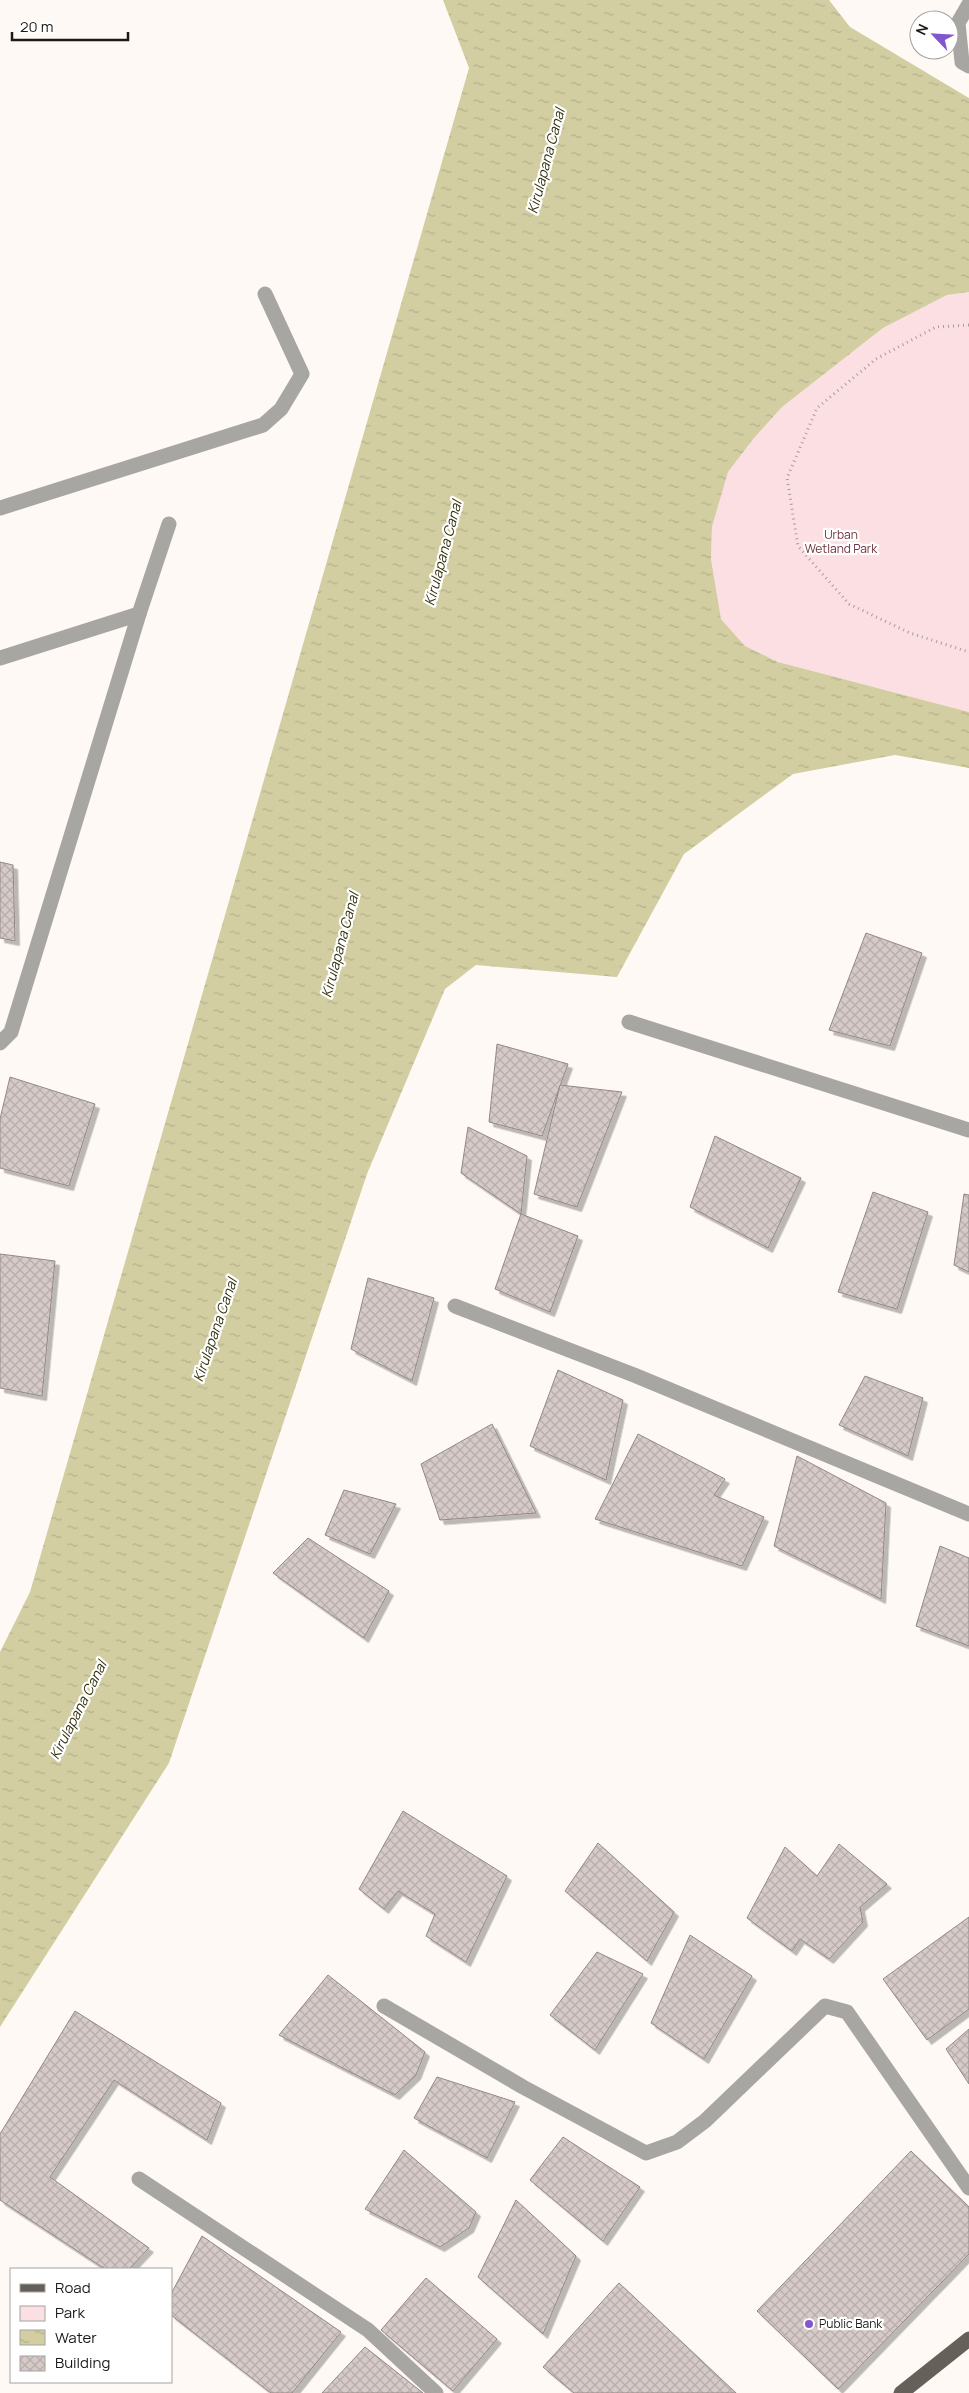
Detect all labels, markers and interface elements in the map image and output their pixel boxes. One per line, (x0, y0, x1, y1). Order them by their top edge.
scale bar (12, 10, 129, 42)
north arrow (909, 10, 959, 60)
text: 20 m (20, 16, 53, 37)
text: N (911, 21, 933, 38)
water label: Kirulapana Canal (522, 105, 569, 216)
water label: Kirulapana Canal (419, 497, 466, 608)
park label: Urban Wetland Park (805, 526, 878, 557)
water label: Kirulapana Canal (316, 889, 363, 1000)
water label: Kirulapana Canal (188, 1274, 242, 1384)
water label: Kirulapana Canal (45, 1656, 111, 1762)
legend (10, 2268, 172, 2383)
text: Road (55, 2277, 91, 2298)
text: Park (55, 2302, 85, 2323)
place label: Public Bank (819, 2315, 883, 2332)
marker: Public Bank (803, 2318, 815, 2330)
text: Water (55, 2327, 97, 2348)
text: Building (55, 2352, 110, 2373)

